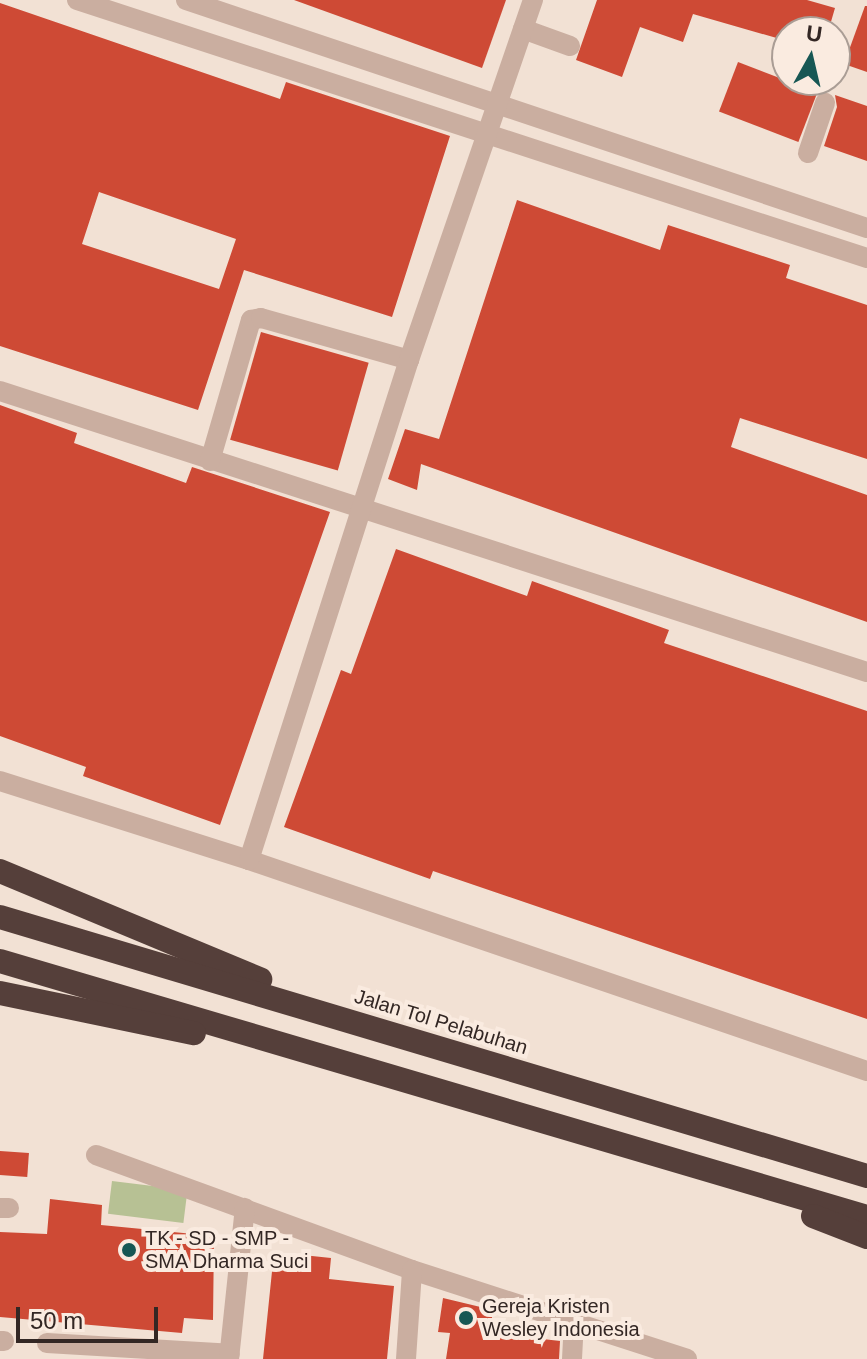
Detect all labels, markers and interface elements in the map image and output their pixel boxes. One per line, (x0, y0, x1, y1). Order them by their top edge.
north arrow (771, 16, 851, 96)
text: U (805, 20, 824, 47)
street label: Jalan Tol Pelabuhan (351, 984, 531, 1060)
place label: TK - SD - SMP - SMA Dharma Suci (145, 1226, 309, 1273)
marker: TK - SD - SMP - SMA Dharma Suci (120, 1241, 138, 1259)
scale bar (20, 1291, 162, 1341)
place label: Gereja Kristen Wesley Indonesia (482, 1294, 640, 1341)
text: 50 m (30, 1307, 83, 1334)
marker: Gereja Kristen Wesley Indonesia (457, 1309, 475, 1327)

